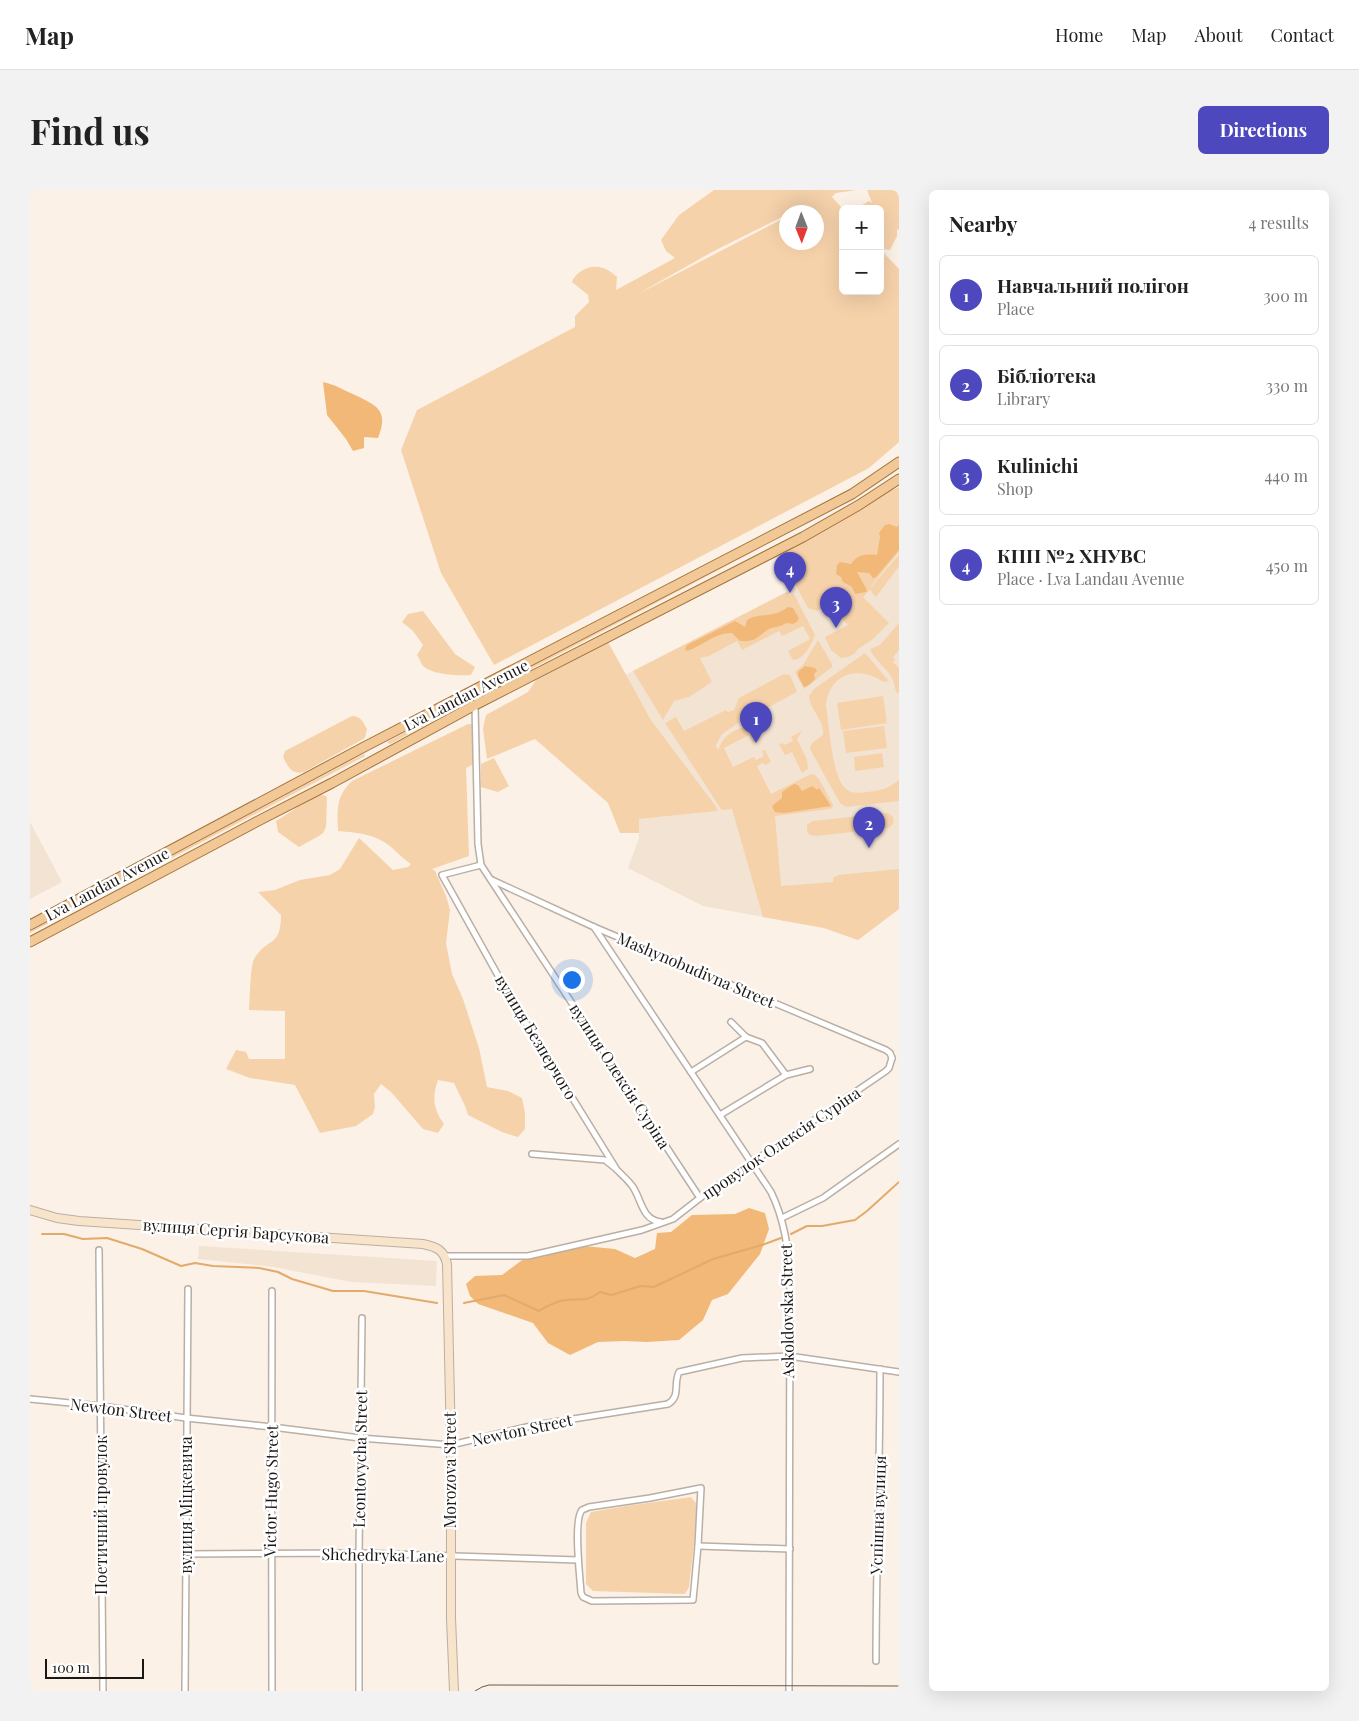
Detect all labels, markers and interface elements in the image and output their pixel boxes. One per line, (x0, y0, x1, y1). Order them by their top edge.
text: Map (25, 19, 74, 51)
text: Home (1055, 23, 1103, 47)
text: Map (1131, 23, 1166, 47)
text: About (1194, 23, 1243, 47)
text: Contact (1271, 23, 1334, 47)
button: Directions (1198, 106, 1329, 154)
text: Find us (30, 107, 150, 154)
north arrow (779, 205, 824, 250)
map controls (839, 205, 884, 295)
button: + (839, 205, 884, 250)
text: Nearby (949, 209, 1018, 237)
text: 4 results (1248, 212, 1309, 233)
button: − (839, 250, 884, 295)
text: Навчальний полігон (997, 272, 1189, 298)
text: 1 (963, 285, 969, 306)
text: 300 m (1263, 285, 1308, 306)
text: Place (997, 298, 1035, 319)
text: Бібліотека (997, 362, 1096, 388)
text: 2 (962, 375, 970, 396)
text: 330 m (1266, 375, 1308, 396)
text: Library (997, 388, 1050, 409)
text: Kulinichi (997, 452, 1078, 478)
text: 3 (962, 465, 970, 486)
text: 440 m (1264, 465, 1308, 486)
text: Shop (997, 478, 1033, 499)
text: КПП №2 ХНУВС (997, 542, 1146, 568)
pin: 4 (774, 552, 806, 593)
text: 4 (962, 555, 970, 576)
text: 450 m (1266, 555, 1308, 576)
text: Place · Lva Landau Avenue (997, 568, 1185, 589)
pin: 3 (820, 587, 852, 628)
street label: Lva Landau Avenue (400, 654, 532, 735)
pin: 1 (740, 702, 772, 743)
pin: 2 (853, 807, 885, 848)
street label: Lva Landau Avenue (41, 842, 172, 925)
street label: Mashynobudivna Street (614, 927, 778, 1012)
your location (559, 967, 585, 993)
street label: вулиця Безперчого (491, 970, 582, 1103)
street label: вулиця Олексія Суріна (565, 999, 675, 1153)
street label: провулок Олексія Суріна (697, 1082, 864, 1204)
street label: вулиця Сергія Барсукова (142, 1214, 330, 1247)
street label: Askoldovska Street (775, 1243, 798, 1380)
street label: Leontovychа Street (348, 1389, 371, 1528)
street label: Newton Street (69, 1393, 173, 1426)
street label: Newton Street (470, 1409, 574, 1450)
street label: Morozova Street (439, 1411, 460, 1528)
street label: Victor Hugo Street (259, 1424, 282, 1558)
street label: Поетичний провулок (90, 1435, 111, 1595)
street label: вулиця Міцкевича (175, 1436, 196, 1574)
street label: Успішна вулиця (865, 1455, 890, 1576)
street label: Shchedryka Lane (321, 1543, 445, 1566)
scale bar (45, 1656, 144, 1679)
text: 100 m (52, 1658, 90, 1677)

